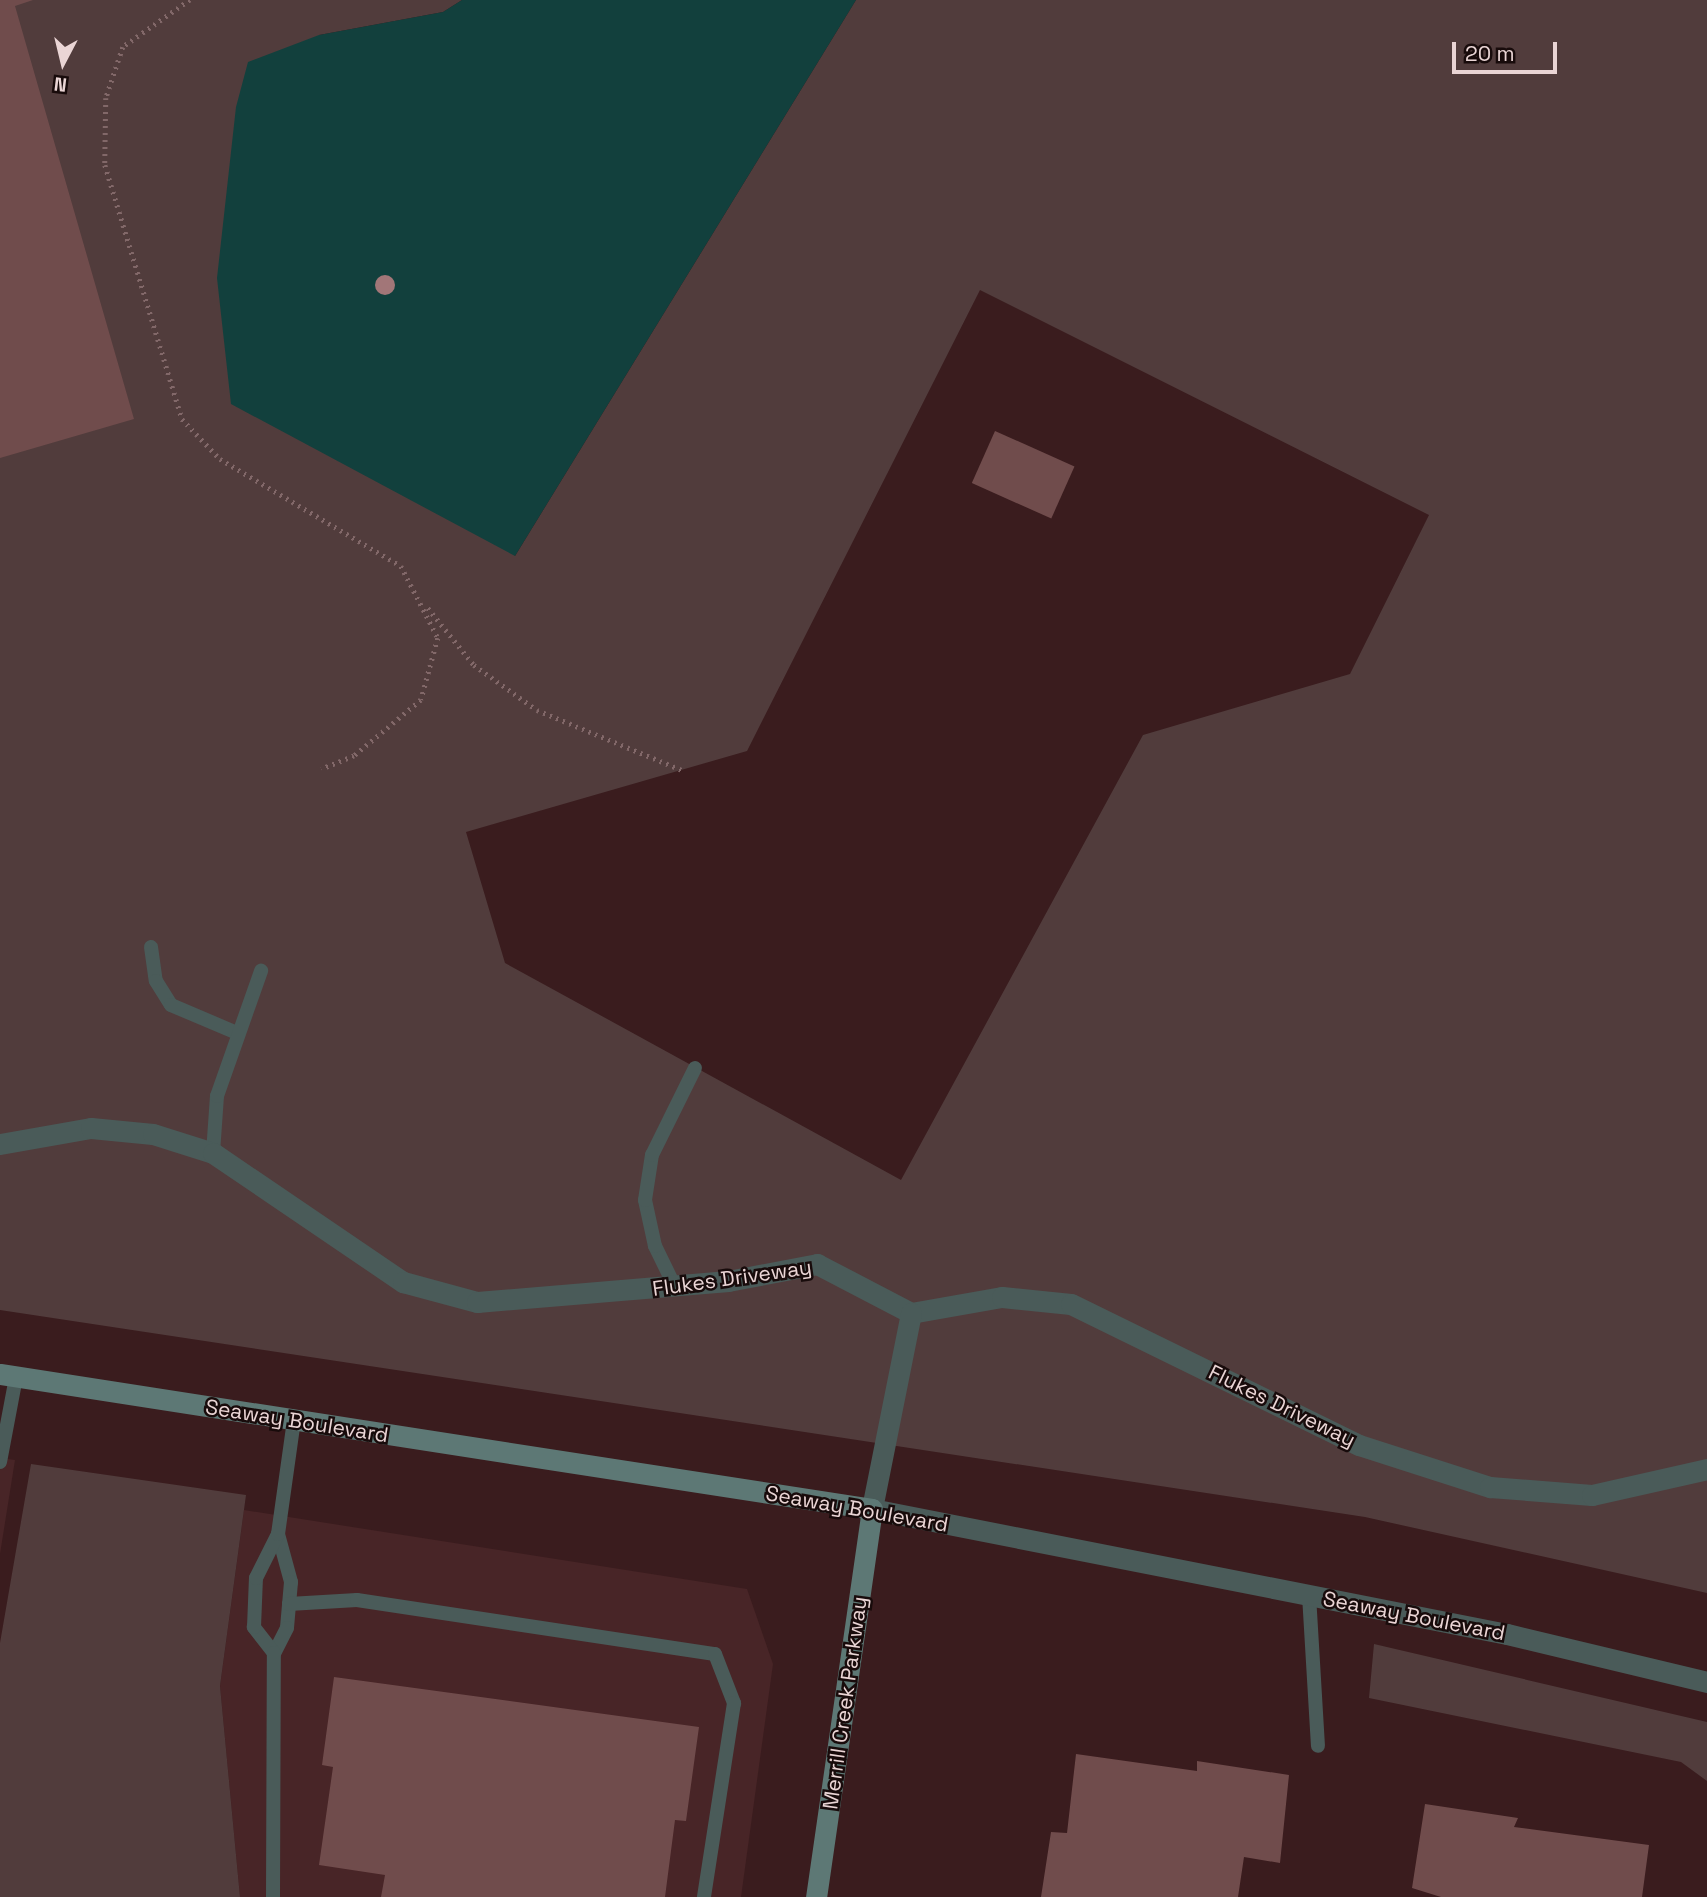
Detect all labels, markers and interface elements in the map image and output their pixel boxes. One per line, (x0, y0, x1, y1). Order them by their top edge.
north arrow (28, 28, 98, 98)
scale bar (1455, 28, 1560, 72)
text: 20 m (1465, 40, 1515, 67)
text: N (53, 71, 68, 98)
street label: Flukes Driveway (651, 1254, 813, 1302)
street label: Flukes Driveway (1204, 1360, 1360, 1452)
street label: Seaway Boulevard (204, 1394, 390, 1448)
street label: Seaway Boulevard (764, 1481, 950, 1537)
street label: Seaway Boulevard (1321, 1586, 1507, 1646)
street label: Merrill Creek Parkway (818, 1595, 872, 1811)

